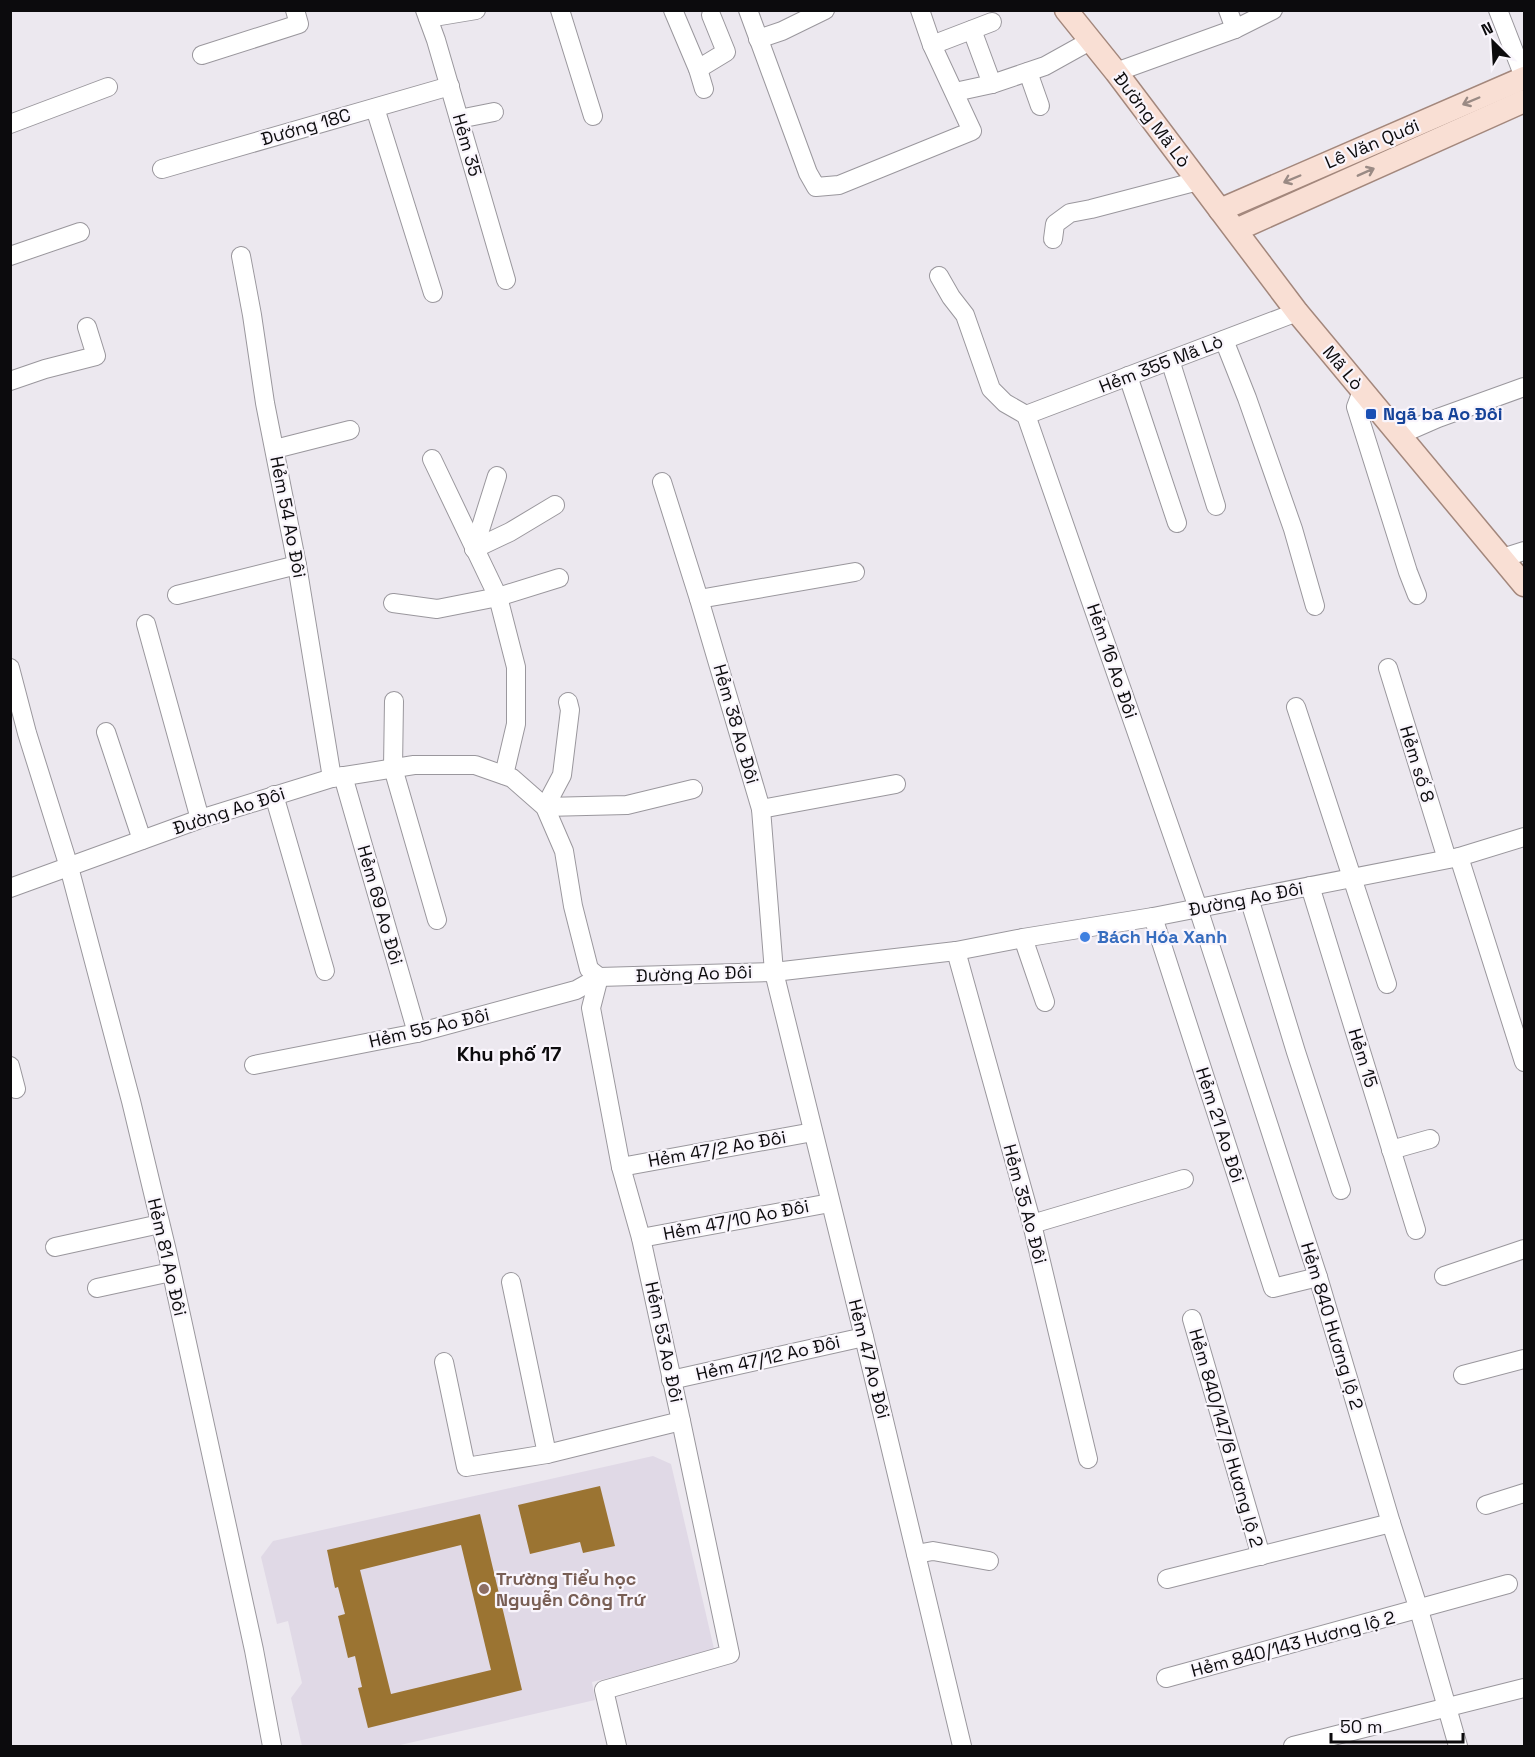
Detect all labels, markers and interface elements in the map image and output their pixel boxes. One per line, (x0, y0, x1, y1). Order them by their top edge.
north arrow (1463, 12, 1523, 72)
text: N (1478, 17, 1496, 41)
street label: Đường Mã Lò (1109, 68, 1196, 172)
one-way arrow (1462, 96, 1480, 108)
street label: Đướng 18C (258, 103, 353, 150)
street label: Hẻm 35 (448, 111, 487, 179)
street label: Lê Văn Quới (1321, 113, 1422, 174)
one-way arrow (1356, 165, 1374, 177)
one-way arrow (1283, 174, 1301, 185)
street label: Hẻm 355 Mã Lò (1096, 329, 1226, 398)
street label: Mã Lò (1318, 341, 1369, 395)
place label: Ngã ba Ao Đôi (1383, 402, 1503, 425)
marker: Ngã ba Ao Đôi (1364, 407, 1378, 421)
street label: Hẻm 54 Ao Đôi (265, 454, 312, 580)
street label: Hẻm 16 Ao Đôi (1082, 600, 1143, 721)
street label: Hẻm 38 Ao Đôi (708, 661, 765, 786)
street label: Hẻm số 8 (1395, 723, 1440, 805)
street label: Đường Ao Đôi (170, 782, 288, 839)
street label: Hẻm 69 Ao Đôi (352, 842, 409, 967)
street label: Đường Ao Đôi (1187, 876, 1305, 921)
place label: Bách Hóa Xanh (1097, 925, 1227, 948)
marker: Bách Hóa Xanh (1078, 930, 1092, 944)
street label: Đường Ao Đôi (635, 960, 752, 987)
street label: Hẻm 55 Ao Đôi (366, 1002, 491, 1053)
street label: Hẻm 15 (1344, 1025, 1383, 1090)
district label: Khu phố 17 (457, 1041, 561, 1067)
street label: Hẻm 21 Ao Đôi (1191, 1064, 1250, 1185)
street label: Hẻm 47/2 Ao Đôi (646, 1125, 788, 1172)
street label: Hẻm 35 Ao Đôi (998, 1141, 1053, 1266)
street label: Hẻm 47/10 Ao Đôi (661, 1194, 811, 1245)
street label: Hẻm 81 Ao Đôi (143, 1196, 192, 1318)
street label: Hẻm 840 Hương lộ 2 (1296, 1239, 1369, 1412)
street label: Hẻm 53 Ao Đôi (640, 1279, 689, 1405)
street label: Hẻm 47 Ao Đôi (844, 1297, 895, 1421)
street label: Hẻm 840/147/6 Hương lộ 2 (1184, 1326, 1269, 1550)
street label: Hẻm 47/12 Ao Đôi (694, 1330, 842, 1385)
place label: Trường Tiểu học Nguyễn Công Trứ (496, 1567, 646, 1611)
marker: Trường Tiểu học Nguyễn Công Trứ (477, 1582, 491, 1596)
street label: Hẻm 840/143 Hương lộ 2 (1188, 1605, 1397, 1682)
scale bar (1331, 1706, 1463, 1744)
text: 50 m (1340, 1715, 1382, 1738)

